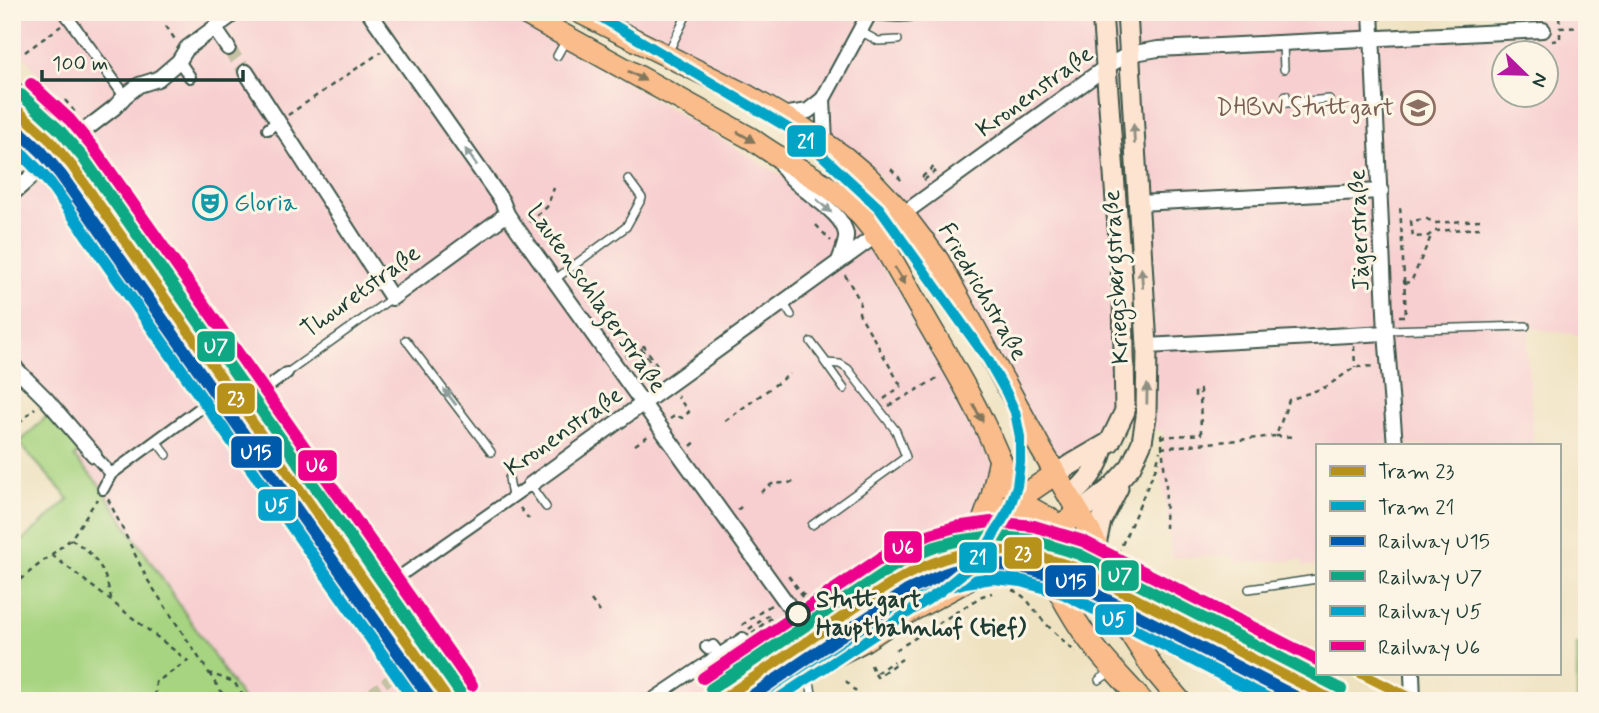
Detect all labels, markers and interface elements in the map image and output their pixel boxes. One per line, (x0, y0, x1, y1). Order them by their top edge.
scale bar (42, 38, 243, 82)
north arrow (1490, 38, 1560, 108)
street label: Kronenstraße (970, 39, 1100, 145)
text: 100 m (52, 50, 108, 78)
text: N (1525, 69, 1553, 91)
one-way arrow (627, 70, 647, 82)
school or university icon: DHBW Stuttgart (1399, 89, 1437, 127)
place label: DHBW Stuttgart (1216, 93, 1394, 124)
one-way arrow (1128, 123, 1139, 145)
line badge: 21 (786, 124, 827, 158)
one-way arrow (736, 130, 755, 143)
text: 21 (797, 130, 815, 155)
one-way arrow (464, 148, 478, 166)
street label: Jägerstraße (1342, 168, 1378, 292)
theatre icon: Gloria (191, 184, 229, 222)
place label: Gloria (234, 188, 298, 219)
street label: Kriegsbergstraße (1097, 189, 1140, 365)
one-way arrow (815, 197, 832, 213)
street label: Lautenschlagerstraße (517, 199, 673, 401)
street label: Friedrichstraße (930, 218, 1034, 367)
street label: Thouretstraße (295, 238, 427, 346)
one-way arrow (894, 266, 907, 285)
one-way arrow (1137, 267, 1148, 289)
line badge: U7 (196, 330, 236, 363)
text: U7 (204, 335, 228, 360)
street label: Kronenstraße (499, 380, 629, 484)
line badge: 23 (216, 382, 256, 415)
one-way arrow (1141, 383, 1153, 405)
text: 23 (227, 387, 245, 412)
one-way arrow (442, 389, 457, 407)
one-way arrow (973, 403, 984, 423)
line badge: U15 (230, 435, 283, 469)
text: U15 (241, 441, 271, 466)
legend (1316, 444, 1560, 674)
line badge: U6 (297, 449, 338, 482)
text: U6 (306, 454, 328, 479)
text: Tram 23 (1378, 458, 1455, 486)
line badge: U5 (257, 488, 297, 522)
text: U5 (265, 494, 289, 519)
text: Tram 21 (1378, 494, 1455, 522)
text: Railway U15 (1378, 528, 1490, 556)
line badge: U6 (883, 530, 923, 564)
text: U6 (892, 536, 914, 561)
line badge: 23 (1003, 536, 1043, 570)
line badge: 21 (958, 541, 998, 574)
text: 23 (1014, 542, 1032, 567)
text: 21 (969, 546, 987, 571)
line badge: U7 (1100, 559, 1140, 592)
line badge: U15 (1044, 564, 1097, 598)
text: U7 (1108, 564, 1132, 589)
text: Railway U7 (1378, 564, 1482, 592)
text: U15 (1056, 570, 1086, 595)
place label: Stuttgart Hauptbahnhof (tief) (816, 585, 1027, 644)
text: Railway U5 (1378, 598, 1482, 626)
marker: Stuttgart Hauptbahnhof (tief) (786, 602, 810, 626)
line badge: U5 (1094, 603, 1135, 636)
text: U5 (1102, 608, 1126, 633)
text: Railway U6 (1378, 634, 1480, 662)

